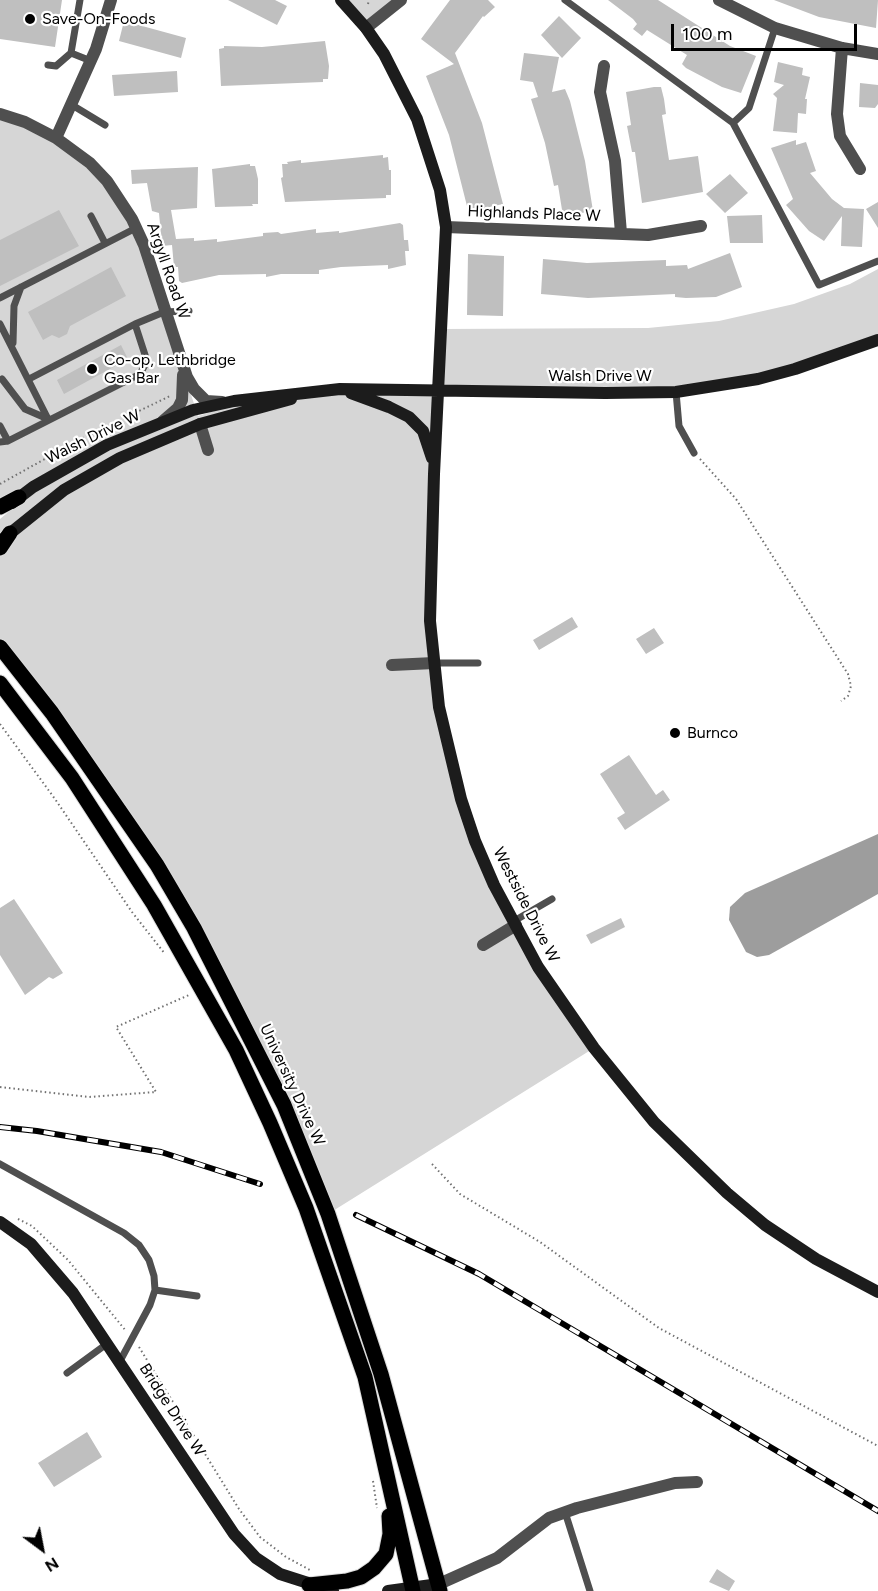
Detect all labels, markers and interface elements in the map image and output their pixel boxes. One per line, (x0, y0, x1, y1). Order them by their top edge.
place label: Save-On-Foods (42, 9, 155, 29)
marker: Save-On-Foods (23, 12, 37, 26)
scale bar (674, 12, 860, 50)
text: 100 m (682, 23, 732, 45)
street label: Highlands Place W (467, 202, 601, 226)
street label: Argyll Road W (142, 220, 194, 322)
place label: Co-op, Lethbridge Gas Bar (104, 350, 236, 388)
marker: Co-op, Lethbridge Gas Bar (85, 362, 99, 376)
street label: Walsh Drive W (548, 366, 652, 386)
street label: Walsh Drive W (42, 406, 144, 468)
place label: Burnco (687, 723, 738, 743)
marker: Burnco (668, 726, 682, 740)
street label: Westside Drive W (489, 844, 563, 966)
street label: University Drive W (255, 1021, 329, 1149)
street label: Bridge Drive W (135, 1360, 209, 1460)
north arrow (12, 1519, 72, 1579)
text: N (42, 1553, 62, 1576)

